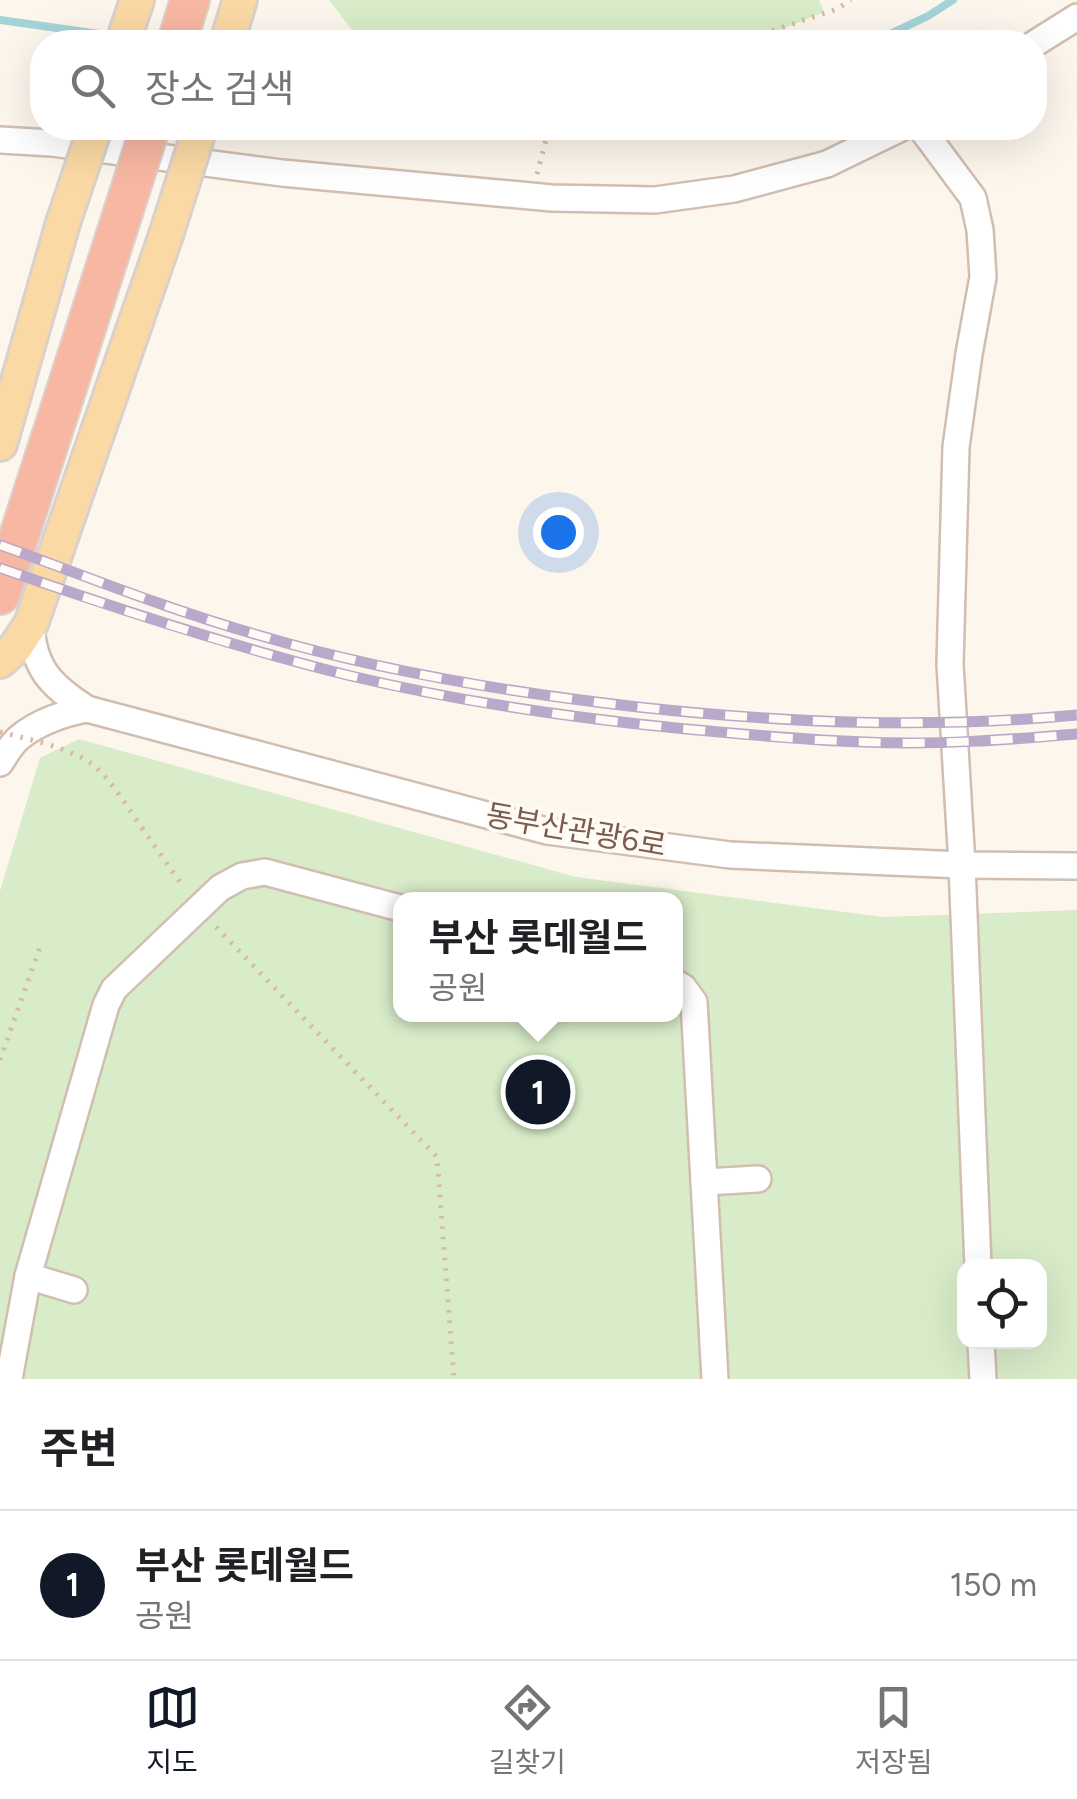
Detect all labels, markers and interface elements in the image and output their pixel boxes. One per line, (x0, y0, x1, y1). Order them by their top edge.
search box (30, 30, 1047, 140)
icon: search (65, 58, 120, 113)
text: 장소 검색 (145, 66, 294, 112)
your location (533, 507, 584, 558)
street label: 동부산관광6로 (483, 796, 669, 864)
popup (393, 892, 683, 1022)
text: 부산 롯데월드 (429, 915, 647, 961)
text: 공원 (429, 969, 487, 1007)
pin: 1 (506, 1054, 570, 1130)
map controls (957, 1259, 1047, 1349)
button: locate (957, 1259, 1047, 1349)
text: 주변 (40, 1423, 117, 1474)
text: 부산 롯데월드 (135, 1543, 354, 1589)
text: 1 (66, 1566, 79, 1604)
text: 150 m (950, 1566, 1037, 1604)
text: 공원 (135, 1597, 194, 1635)
tab: 지도 (145, 1680, 200, 1780)
tab: 길찾기 (489, 1680, 566, 1780)
tab: 저장됨 (855, 1680, 932, 1780)

